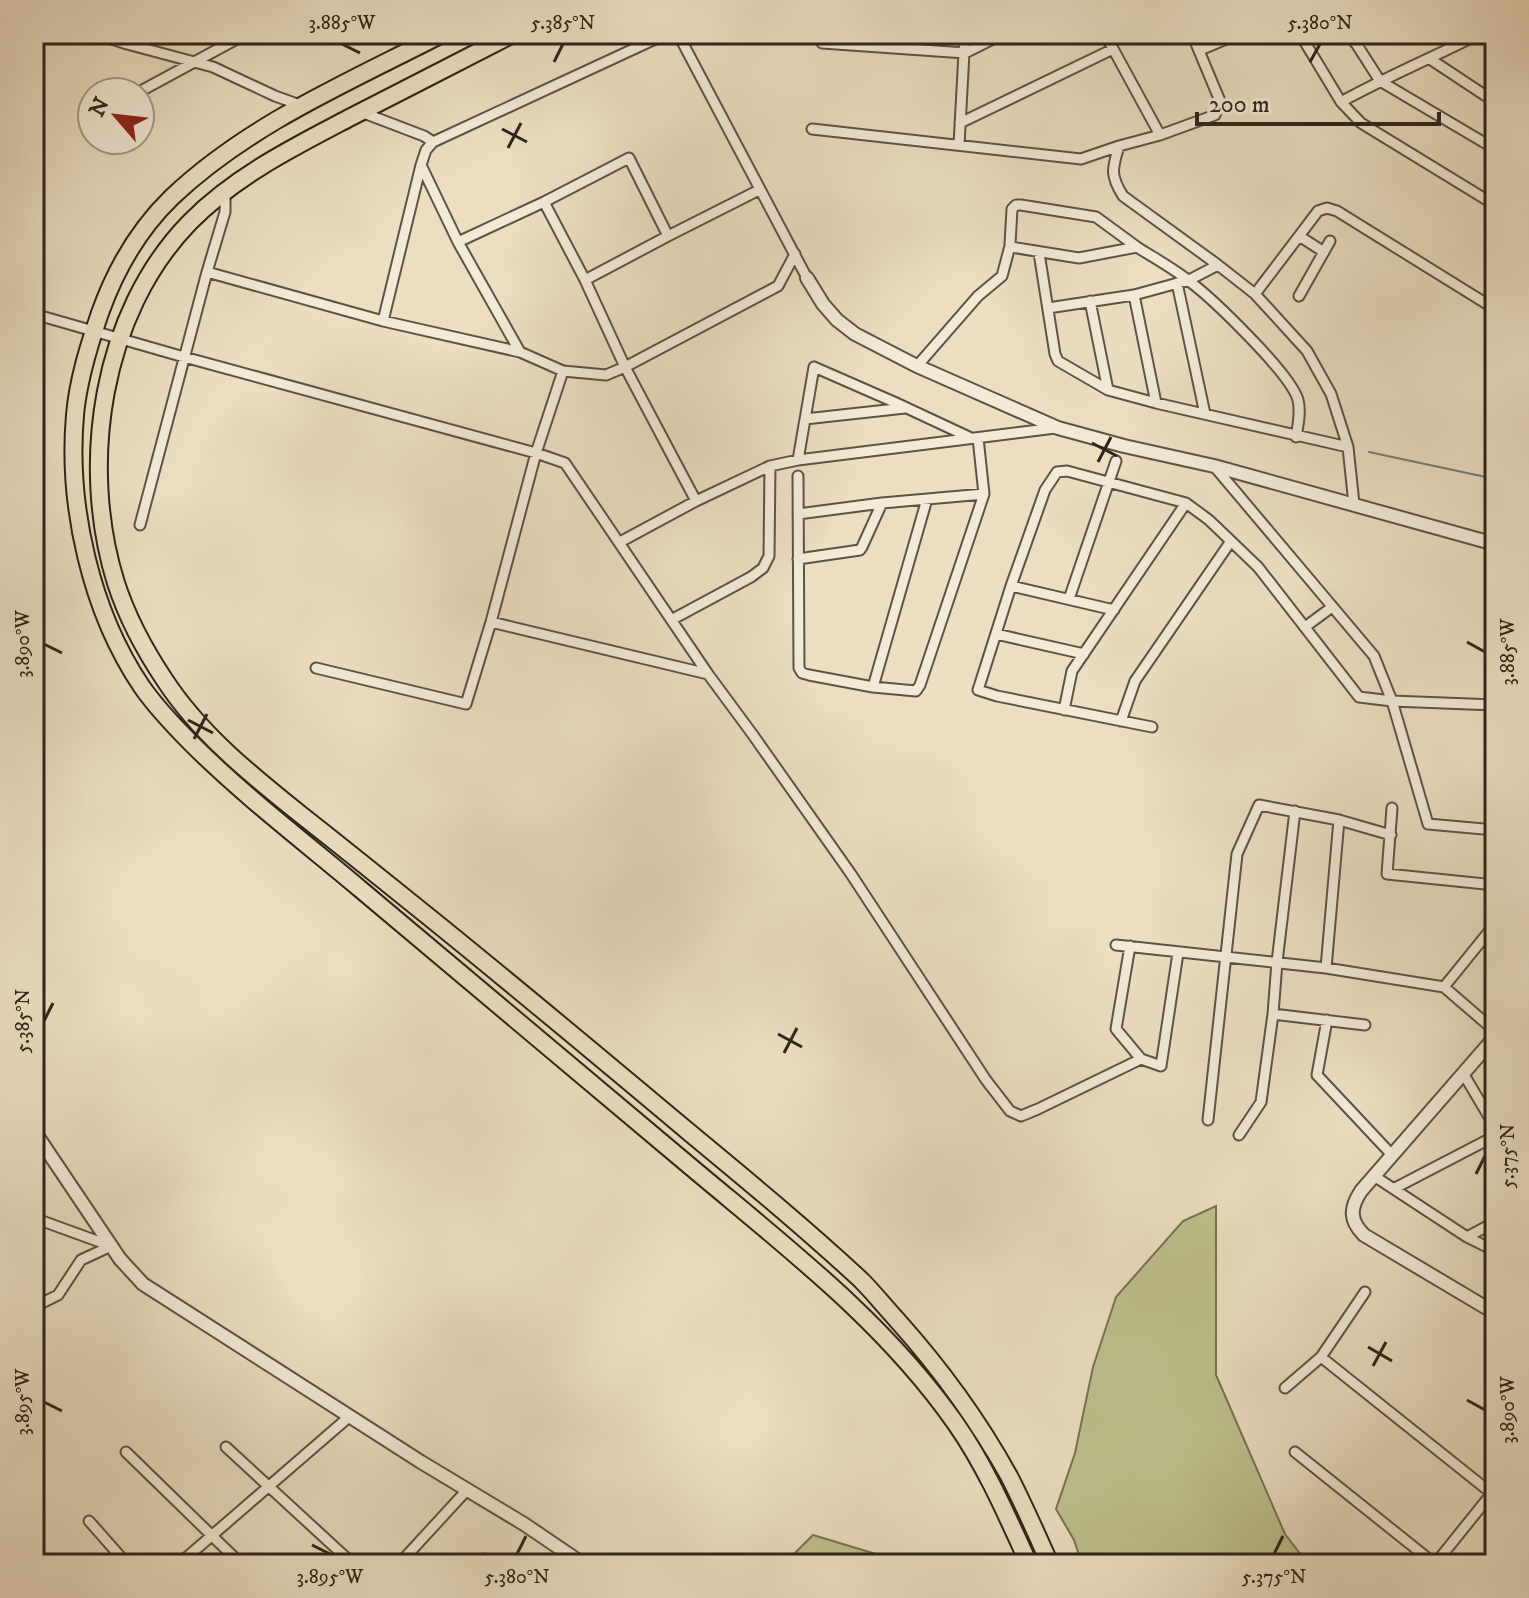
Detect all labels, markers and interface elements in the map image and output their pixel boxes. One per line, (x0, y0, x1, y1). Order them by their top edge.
text: 3.885°W (309, 11, 376, 36)
text: 5.385°N (531, 11, 595, 36)
text: 5.380°N (1287, 11, 1353, 36)
north arrow (76, 76, 156, 156)
scale bar (1197, 76, 1439, 126)
text: 200 m (1209, 90, 1270, 120)
text: N (84, 93, 116, 122)
text: 3.890°W (11, 609, 36, 678)
text: 3.885°W (1496, 618, 1521, 685)
text: 5.385°N (11, 989, 36, 1053)
text: 5.375°N (1496, 1124, 1521, 1188)
text: 3.895°W (11, 1368, 36, 1435)
text: 3.890°W (1496, 1375, 1521, 1444)
text: 3.895°W (297, 1565, 364, 1590)
text: 5.380°N (484, 1565, 550, 1590)
text: 5.375°N (1242, 1565, 1306, 1590)

